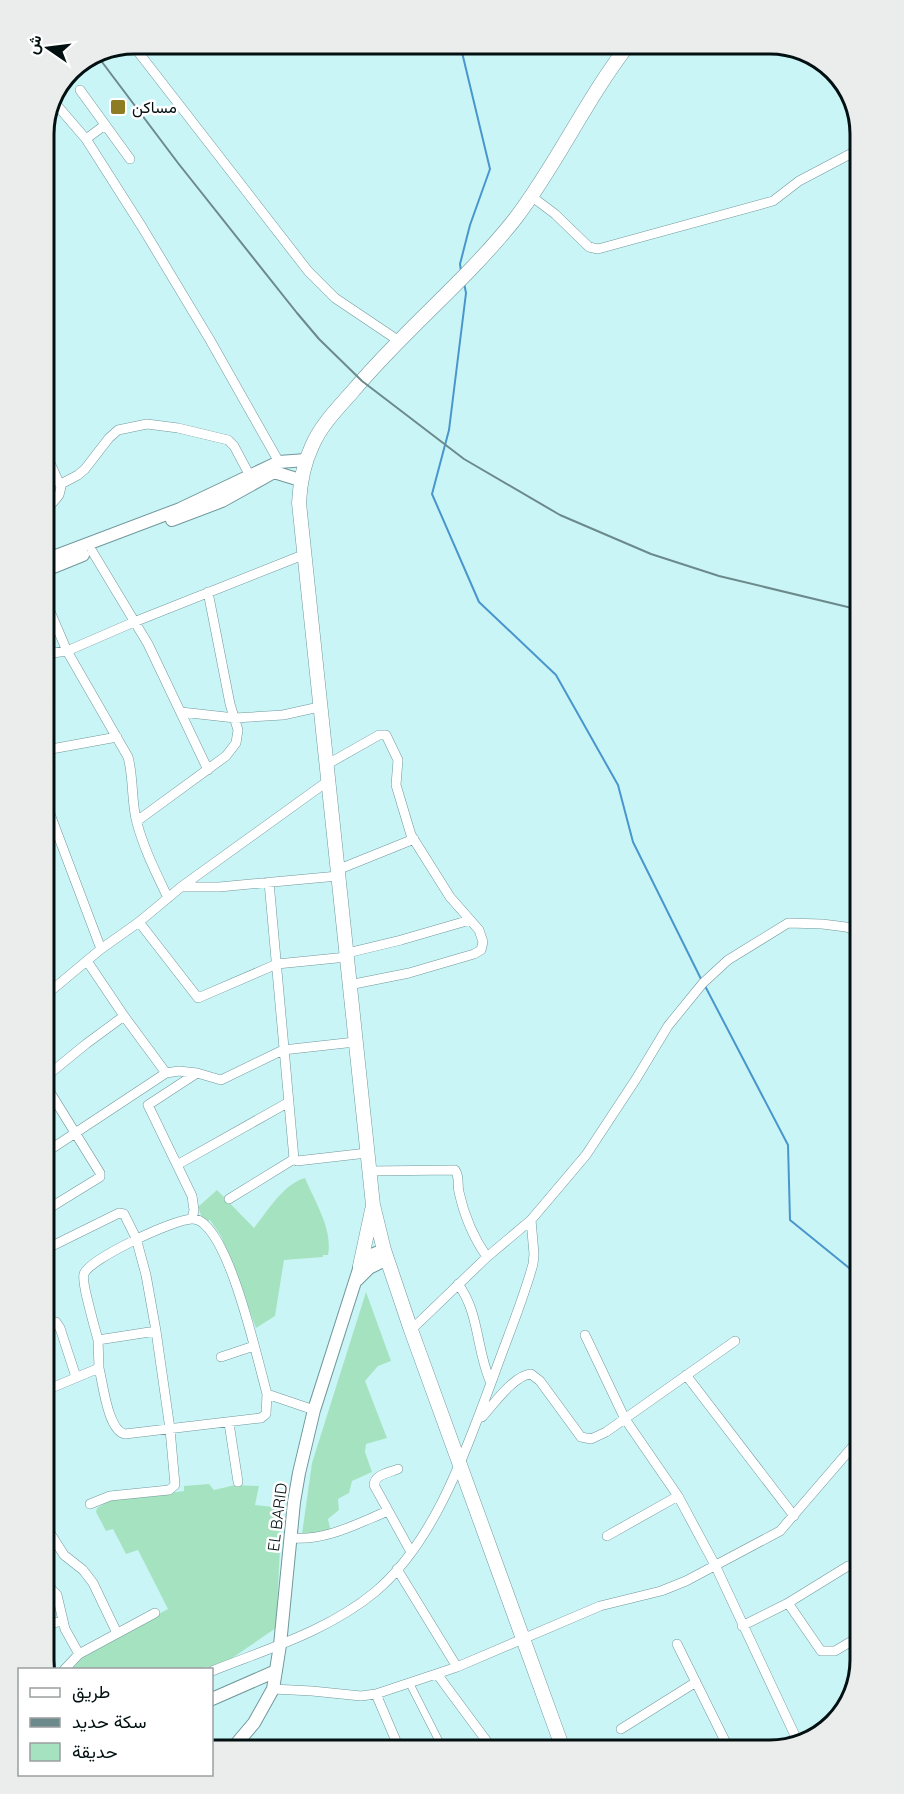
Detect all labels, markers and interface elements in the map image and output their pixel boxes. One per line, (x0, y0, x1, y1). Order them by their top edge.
north arrow (18, 18, 78, 78)
text: ش (21, 33, 45, 56)
place label: مساكن (132, 97, 177, 118)
marker: مساكن (109, 98, 127, 116)
street label: EL BARID (263, 1482, 291, 1552)
legend (18, 1668, 213, 1776)
text: طريق (72, 1680, 110, 1703)
text: سكة حديد (72, 1710, 146, 1733)
text: حديقة (72, 1740, 118, 1763)

